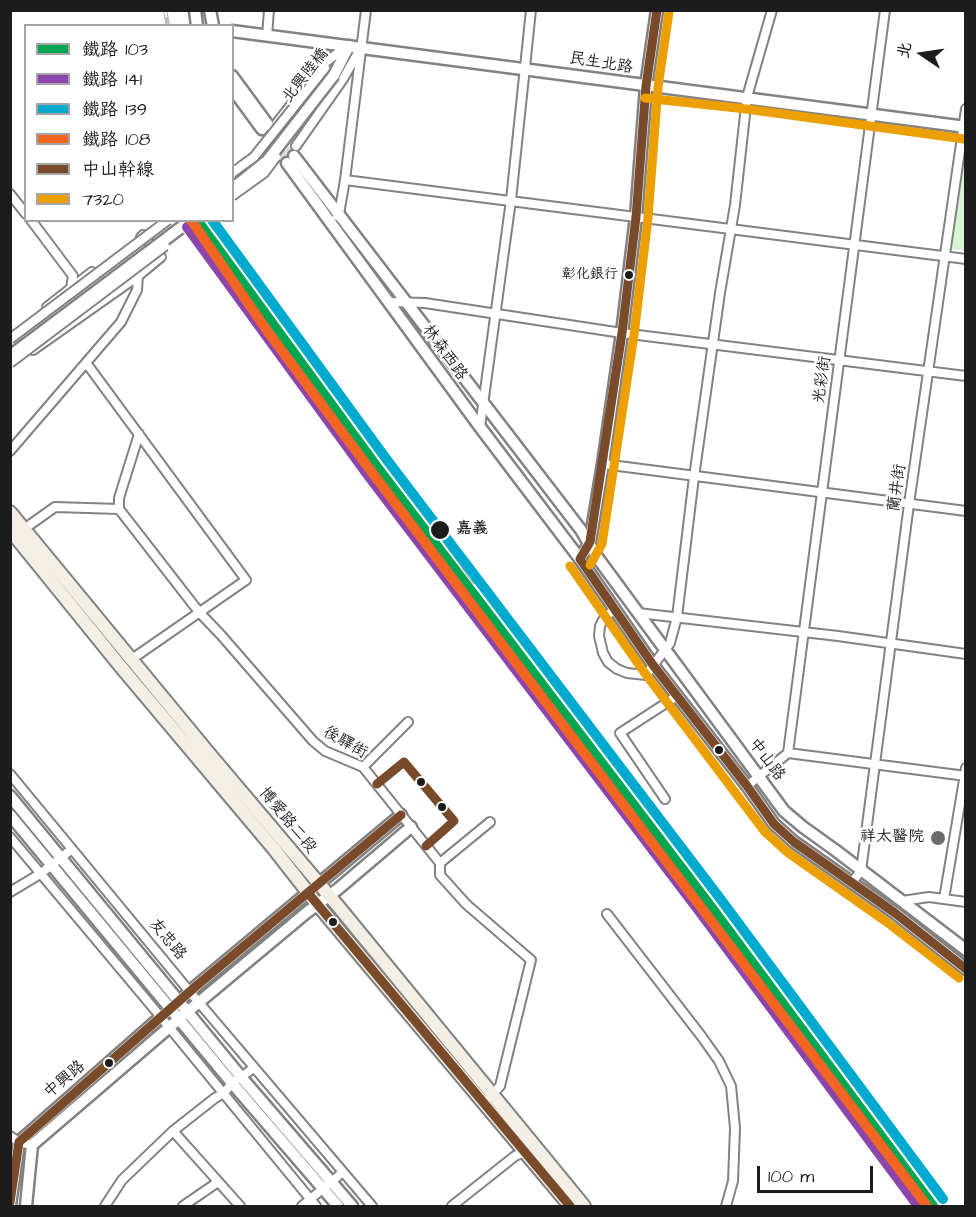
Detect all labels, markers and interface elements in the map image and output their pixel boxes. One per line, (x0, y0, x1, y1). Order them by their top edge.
legend (24, 24, 234, 222)
north arrow (892, 24, 952, 84)
text: 鐵路 103 (82, 37, 148, 62)
text: 北 (892, 40, 917, 60)
street label: 北興陸橋 (279, 45, 333, 107)
street label: 民生北路 (568, 50, 634, 78)
text: 鐵路 141 (82, 67, 142, 92)
text: 鐵路 139 (82, 97, 147, 122)
text: 鐵路 108 (82, 127, 151, 152)
text: 中山幹線 (82, 157, 154, 182)
text: 7320 (82, 187, 124, 212)
place label: 彰化銀行 (562, 267, 618, 283)
marker: 彰化銀行 (623, 269, 635, 281)
street label: 林森西路 (417, 321, 471, 385)
street label: 光彩街 (810, 355, 836, 405)
street label: 蘭井街 (885, 463, 911, 513)
marker: 嘉義 (429, 519, 451, 541)
place label: 嘉義 (456, 520, 488, 540)
street label: 後驛街 (319, 723, 371, 763)
street label: 中山路 (744, 735, 788, 785)
unlabelled marker (713, 744, 725, 756)
unlabelled marker (415, 776, 427, 788)
street label: 博愛路二段 (254, 784, 320, 858)
unlabelled marker (436, 801, 448, 813)
place label: 祥太醫院 (860, 828, 924, 848)
marker: 祥太醫院 (929, 829, 947, 847)
street label: 友忠路 (144, 915, 190, 965)
unlabelled marker (327, 916, 339, 928)
street label: 中興路 (40, 1057, 90, 1103)
unlabelled marker (103, 1057, 115, 1069)
scale bar (760, 1154, 876, 1192)
text: 100 m (768, 1164, 814, 1189)

